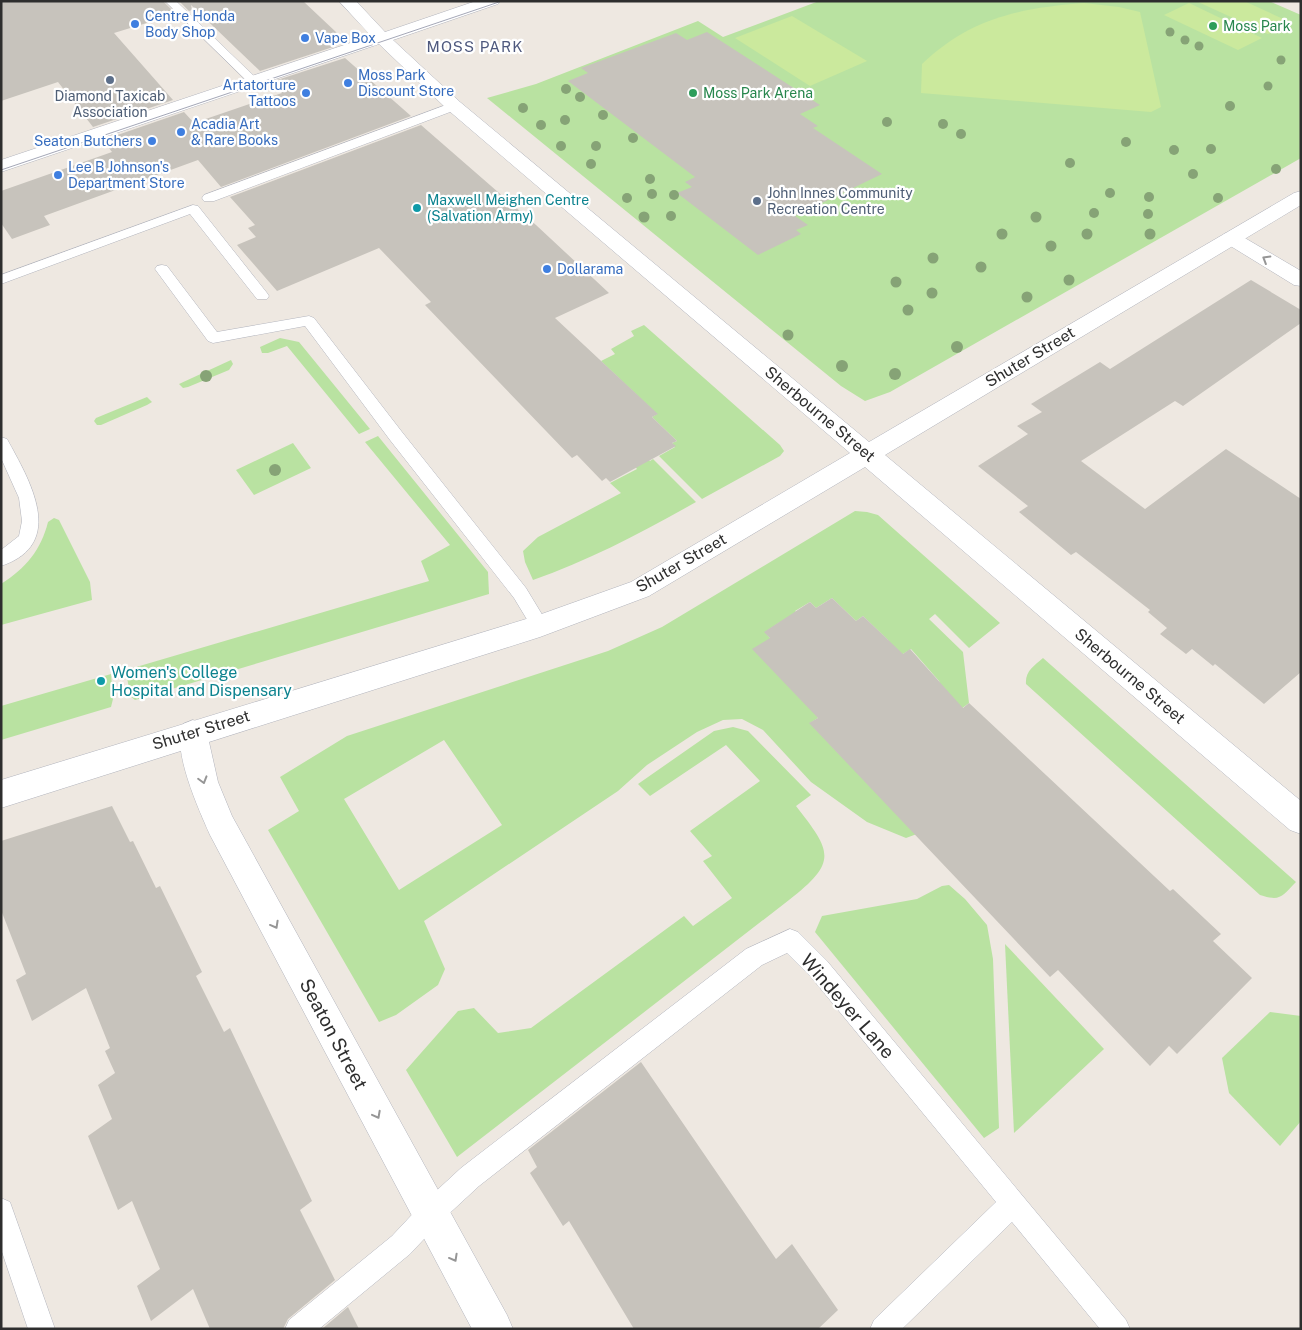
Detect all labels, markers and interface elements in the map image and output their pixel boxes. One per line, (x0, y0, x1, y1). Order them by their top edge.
place label: Centre Honda Body Shop (145, 8, 235, 40)
marker: Centre Honda Body Shop (129, 18, 141, 30)
place label: Moss Park (1223, 18, 1291, 34)
marker: Moss Park (1207, 20, 1219, 32)
place label: Vape Box (315, 30, 376, 46)
marker: Vape Box (299, 32, 311, 44)
district label: MOSS PARK (427, 38, 523, 55)
place label: Moss Park Discount Store (358, 67, 454, 99)
marker: Diamond Taxicab Association (104, 74, 116, 86)
place label: Artatorture Tattoos (223, 77, 296, 109)
marker: Moss Park Discount Store (342, 77, 354, 89)
place label: Moss Park Arena (703, 85, 813, 101)
marker: Artatorture Tattoos (300, 87, 312, 99)
marker: Moss Park Arena (687, 87, 699, 99)
place label: Diamond Taxicab Association (55, 88, 165, 120)
place label: Acadia Art & Rare Books (191, 116, 278, 148)
marker: Acadia Art & Rare Books (175, 126, 187, 138)
place label: Seaton Butchers (34, 133, 142, 149)
marker: Seaton Butchers (146, 135, 158, 147)
place label: Lee B Johnson's Department Store (68, 159, 185, 191)
marker: Lee B Johnson's Department Store (52, 169, 64, 181)
place label: John Innes Community Recreation Centre (767, 185, 913, 217)
place label: Maxwell Meighen Centre (Salvation Army) (427, 192, 589, 224)
marker: John Innes Community Recreation Centre (751, 195, 763, 207)
marker: Maxwell Meighen Centre (Salvation Army) (411, 202, 423, 214)
one-way arrow (1262, 256, 1271, 266)
place label: Dollarama (557, 261, 623, 277)
marker: Dollarama (541, 263, 553, 275)
street label: Shuter Street (982, 323, 1078, 391)
street label: Sherbourne Street (761, 362, 879, 466)
street label: Shuter Street (632, 529, 730, 597)
street label: Sherbourne Street (1071, 624, 1189, 728)
place label: Women's College Hospital and Dispensary (111, 663, 292, 700)
marker: Women's College Hospital and Dispensary (95, 675, 107, 687)
street label: Shuter Street (150, 706, 252, 754)
one-way arrow (197, 776, 208, 785)
one-way arrow (269, 920, 279, 929)
street label: Windeyer Lane (797, 949, 899, 1063)
street label: Seaton Street (296, 975, 372, 1093)
one-way arrow (371, 1109, 381, 1118)
one-way arrow (448, 1252, 458, 1261)

